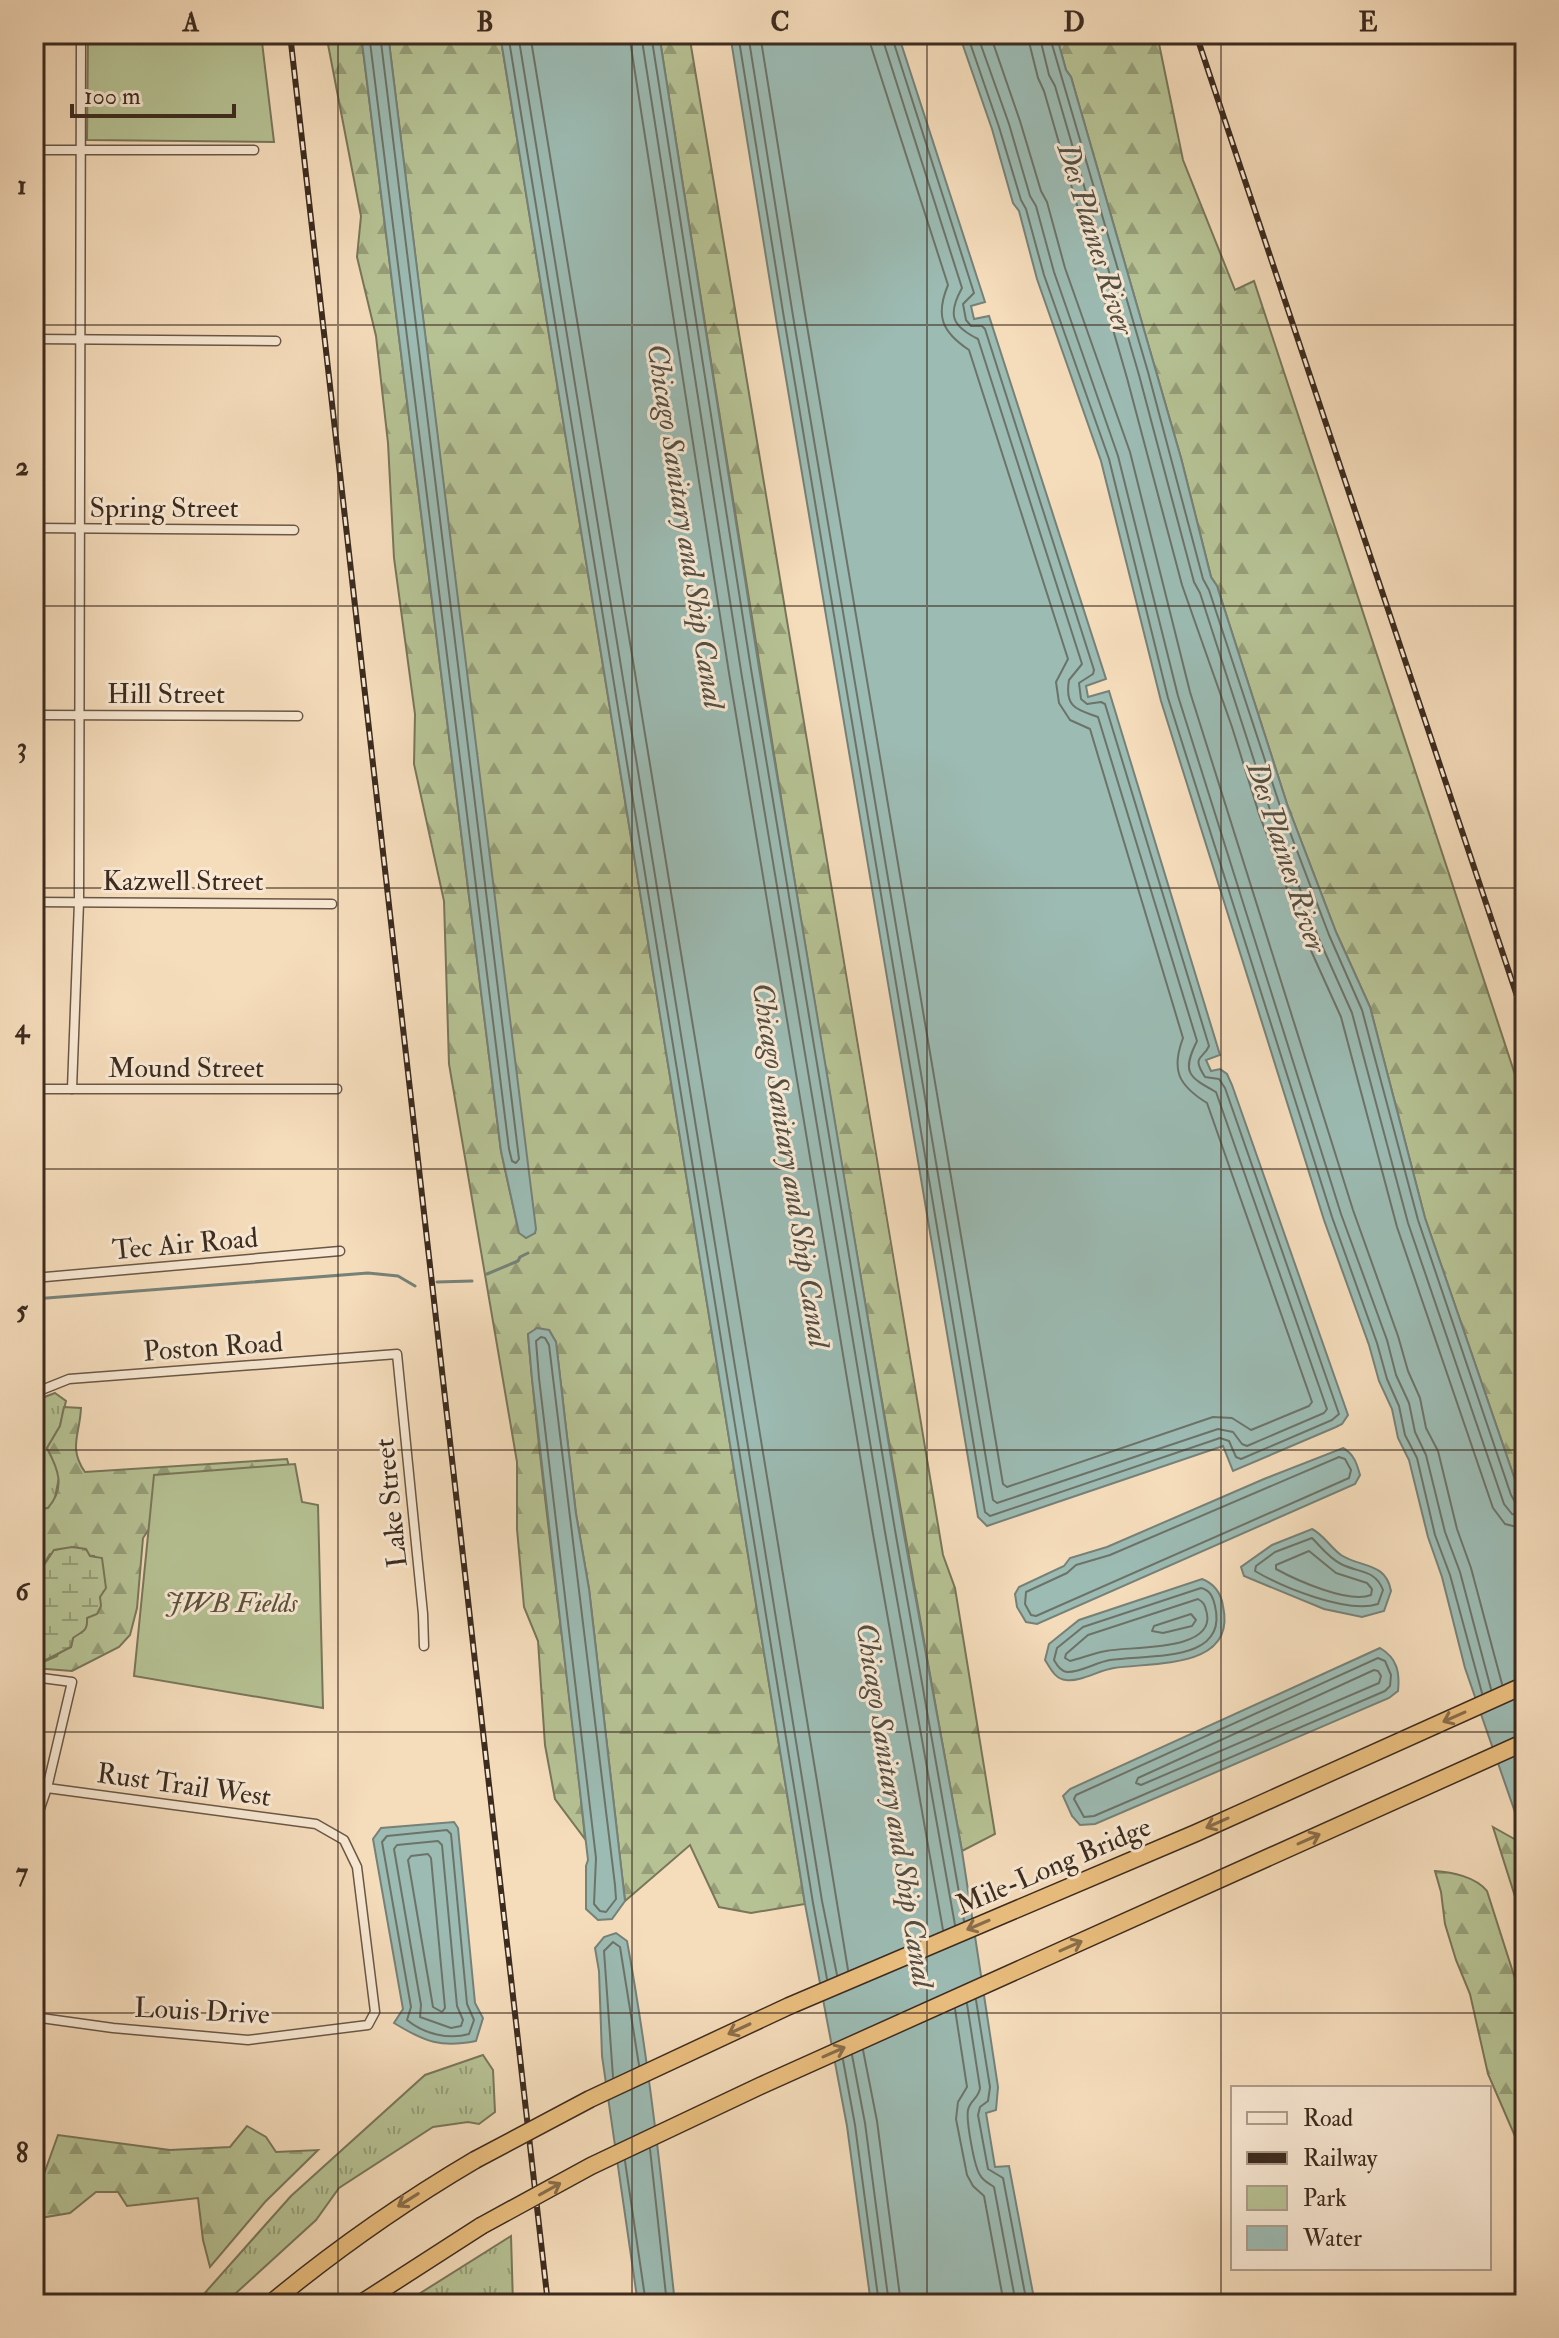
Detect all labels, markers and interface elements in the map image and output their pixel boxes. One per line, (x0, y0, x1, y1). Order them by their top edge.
text: A (182, 7, 200, 39)
text: B (476, 7, 494, 39)
text: C (770, 7, 790, 39)
text: D (1063, 7, 1085, 39)
text: E (1359, 7, 1378, 39)
scale bar (72, 68, 234, 118)
text: 100 m (84, 81, 141, 112)
water label: Des Plaines River (1049, 138, 1143, 341)
text: 1 (17, 170, 27, 202)
water label: Chicago Sanitary and Ship Canal (638, 341, 733, 714)
text: 2 (15, 451, 29, 483)
street label: Spring Street (89, 491, 239, 526)
street label: Hill Street (107, 677, 225, 712)
text: 3 (17, 732, 27, 764)
water label: Des Plaines River (1238, 756, 1335, 959)
street label: Kazwell Street (102, 864, 264, 899)
water label: Chicago Sanitary and Ship Canal (743, 980, 838, 1353)
text: 4 (14, 1013, 31, 1045)
street label: Mound Street (108, 1051, 264, 1086)
street label: Tec Air Road (111, 1221, 260, 1268)
text: 5 (16, 1295, 28, 1327)
street label: Poston Road (142, 1325, 284, 1370)
street label: Lake Street (367, 1436, 416, 1569)
text: 6 (15, 1576, 30, 1608)
park label: JWB Fields (165, 1586, 299, 1621)
water label: Chicago Sanitary and Ship Canal (847, 1620, 942, 1993)
one-way arrow (1442, 1710, 1466, 1725)
street label: Rust Trail West (95, 1756, 273, 1815)
street label: Mile-Long Bridge (951, 1809, 1157, 1923)
one-way arrow (1205, 1817, 1229, 1832)
one-way arrow (1296, 1831, 1320, 1846)
text: 7 (16, 1857, 28, 1889)
one-way arrow (966, 1919, 990, 1934)
one-way arrow (1059, 1937, 1083, 1952)
street label: Louis Drive (133, 1990, 271, 2033)
one-way arrow (727, 2022, 751, 2037)
one-way arrow (822, 2044, 846, 2059)
legend (1231, 2086, 1491, 2270)
text: Road (1303, 2103, 1353, 2134)
text: 8 (16, 2138, 28, 2170)
text: Railway (1303, 2143, 1378, 2174)
one-way arrow (537, 2181, 561, 2196)
text: Park (1303, 2183, 1347, 2214)
one-way arrow (397, 2192, 420, 2208)
text: Water (1302, 2223, 1362, 2254)

